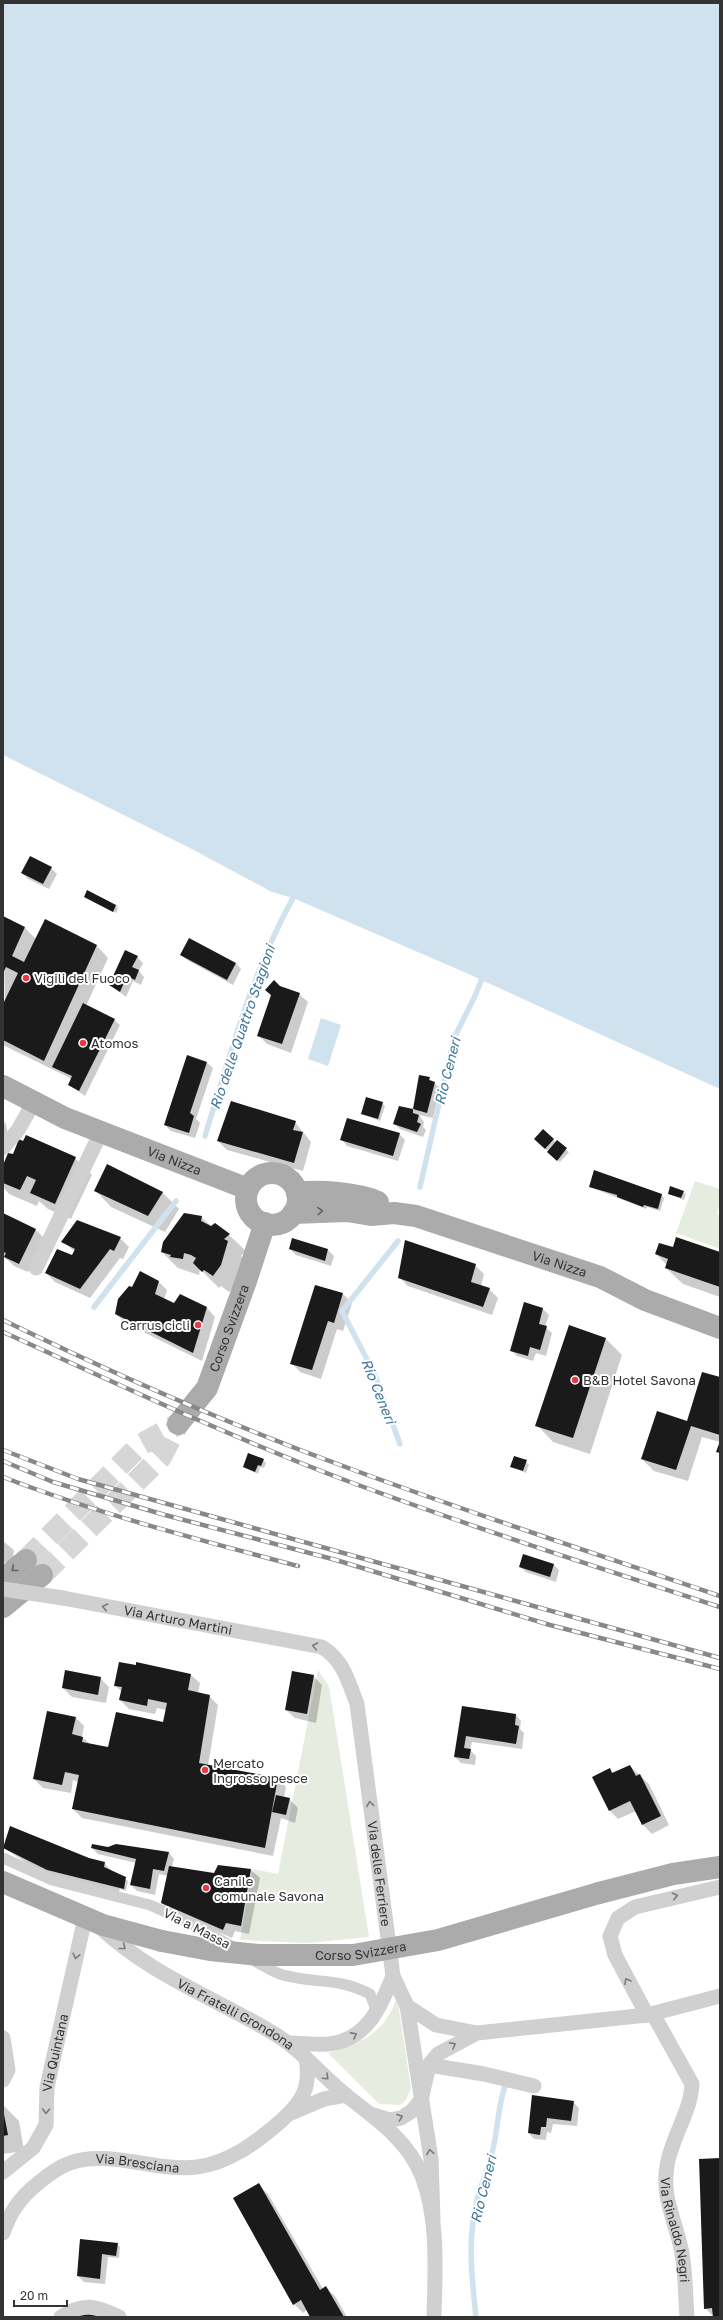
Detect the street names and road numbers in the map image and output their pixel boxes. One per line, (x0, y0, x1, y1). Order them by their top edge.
street label: Via Nizza (145, 1143, 204, 1178)
street label: Via Nizza (530, 1247, 589, 1280)
street label: Corso Svizzera (206, 1282, 252, 1374)
street label: Via Arturo Martini (122, 1602, 234, 1638)
street label: Via delle Ferriere (365, 1820, 394, 1927)
street label: Via a Massa (161, 1904, 233, 1952)
street label: Corso Svizzera (315, 1938, 407, 1963)
street label: Via Fratelli Grondona (174, 1975, 298, 2053)
street label: Via Quintana (39, 2012, 71, 2092)
street label: Via Bresciana (96, 2150, 180, 2176)
street label: Via Rinaldo Negri (658, 2177, 693, 2283)

